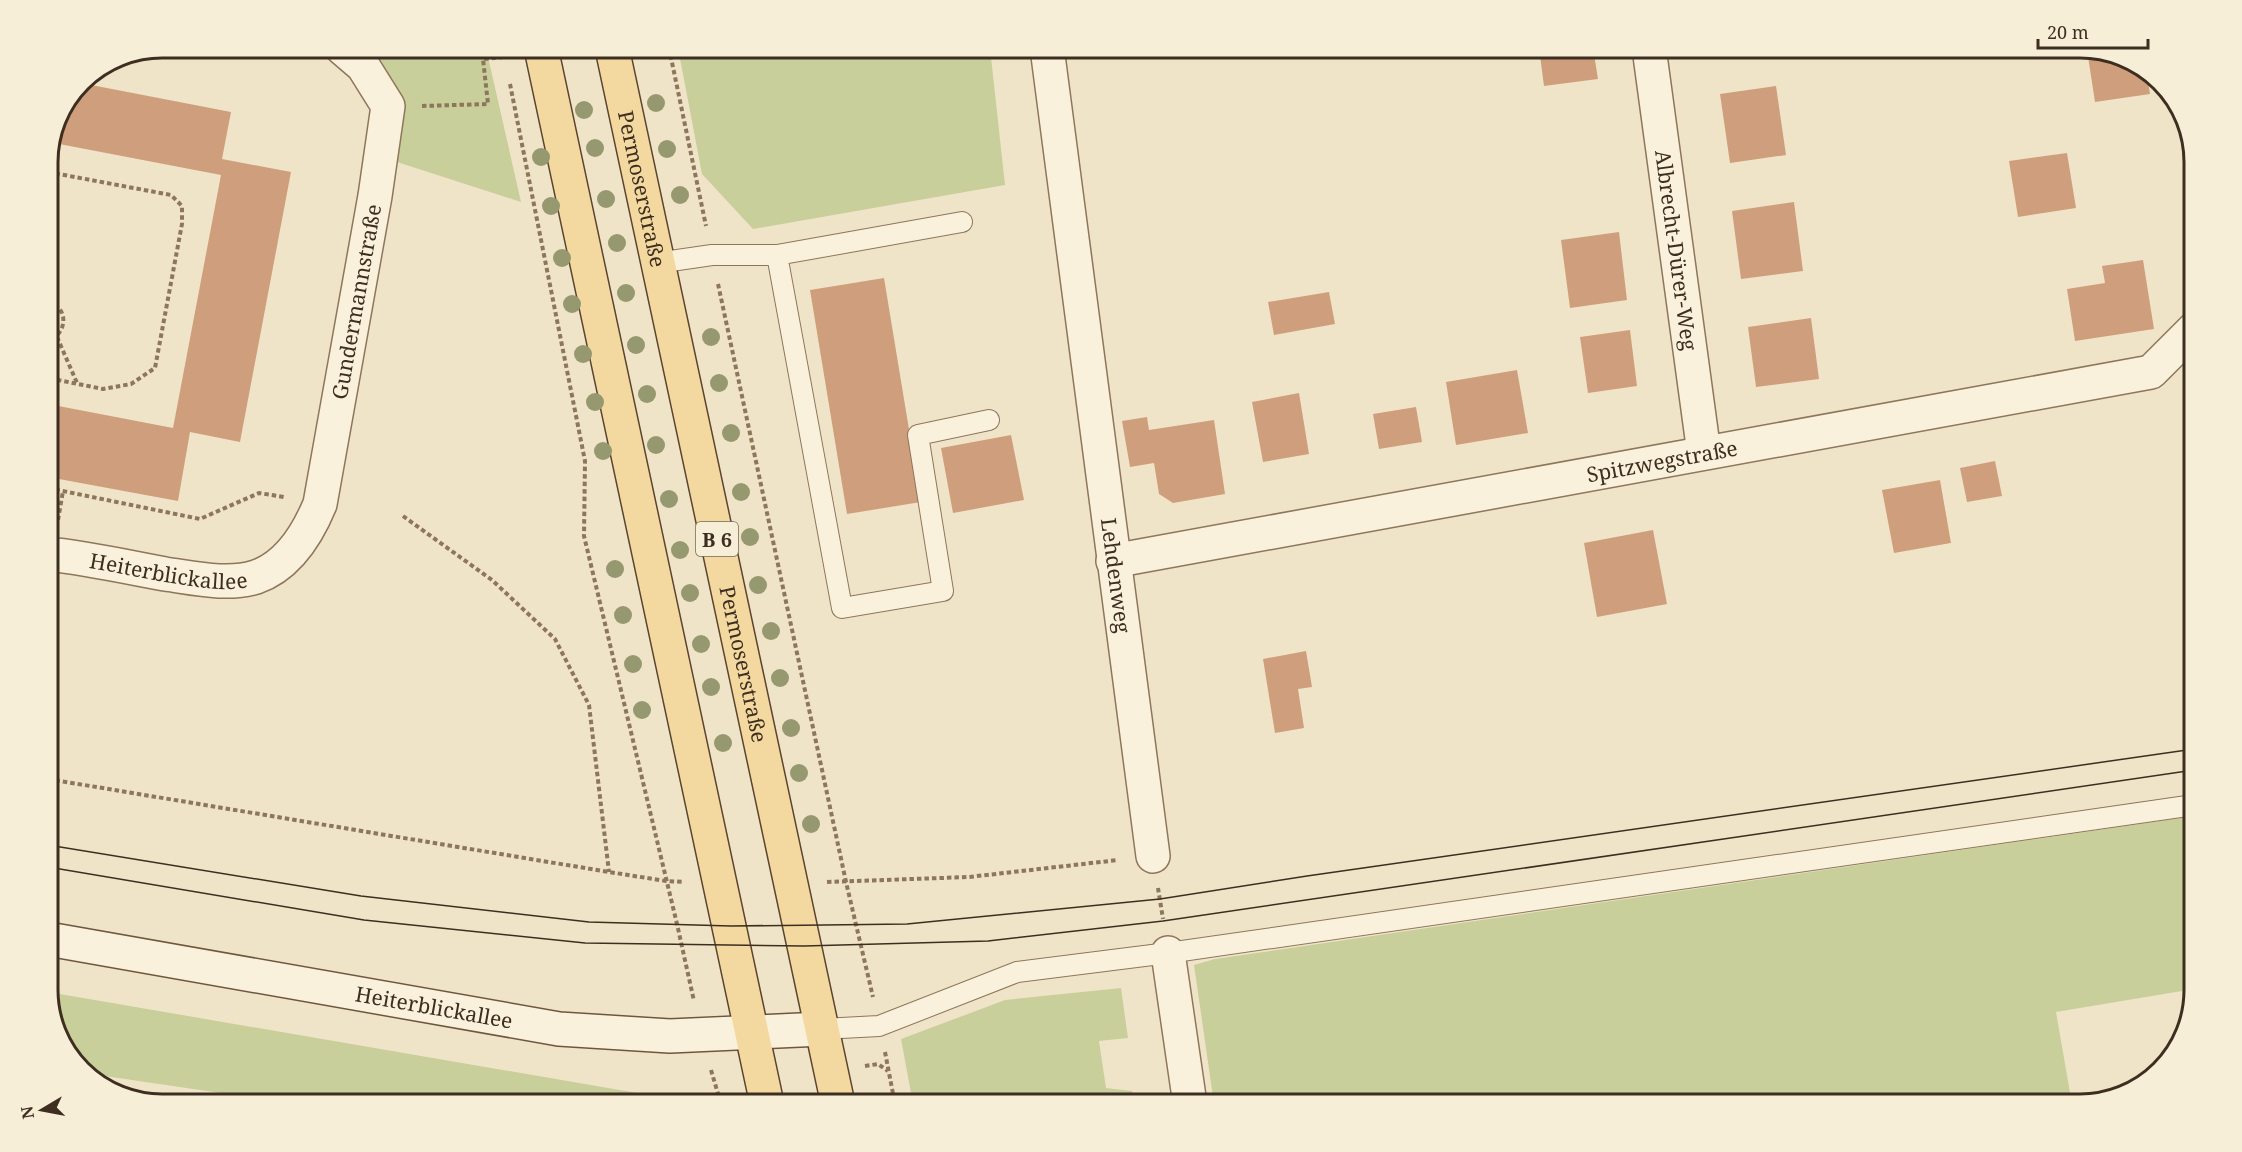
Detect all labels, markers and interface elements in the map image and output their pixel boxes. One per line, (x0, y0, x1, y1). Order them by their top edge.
scale bar (2038, 12, 2148, 50)
text: 20 m (2047, 20, 2089, 44)
street label: Permoserstraße (612, 108, 673, 270)
street label: Albrecht-Dürer-Weg (1649, 148, 1704, 353)
street label: Gundermannstraße (325, 202, 387, 402)
street label: Spitzwegstraße (1584, 434, 1740, 489)
street label: Lehdenweg (1095, 516, 1138, 636)
road number: B 6 (696, 522, 738, 556)
street label: Heiterblickallee (87, 546, 249, 595)
street label: Permoserstraße (713, 583, 774, 745)
street label: Heiterblickallee (353, 979, 515, 1035)
north arrow (12, 1080, 72, 1140)
text: N (15, 1104, 39, 1121)

